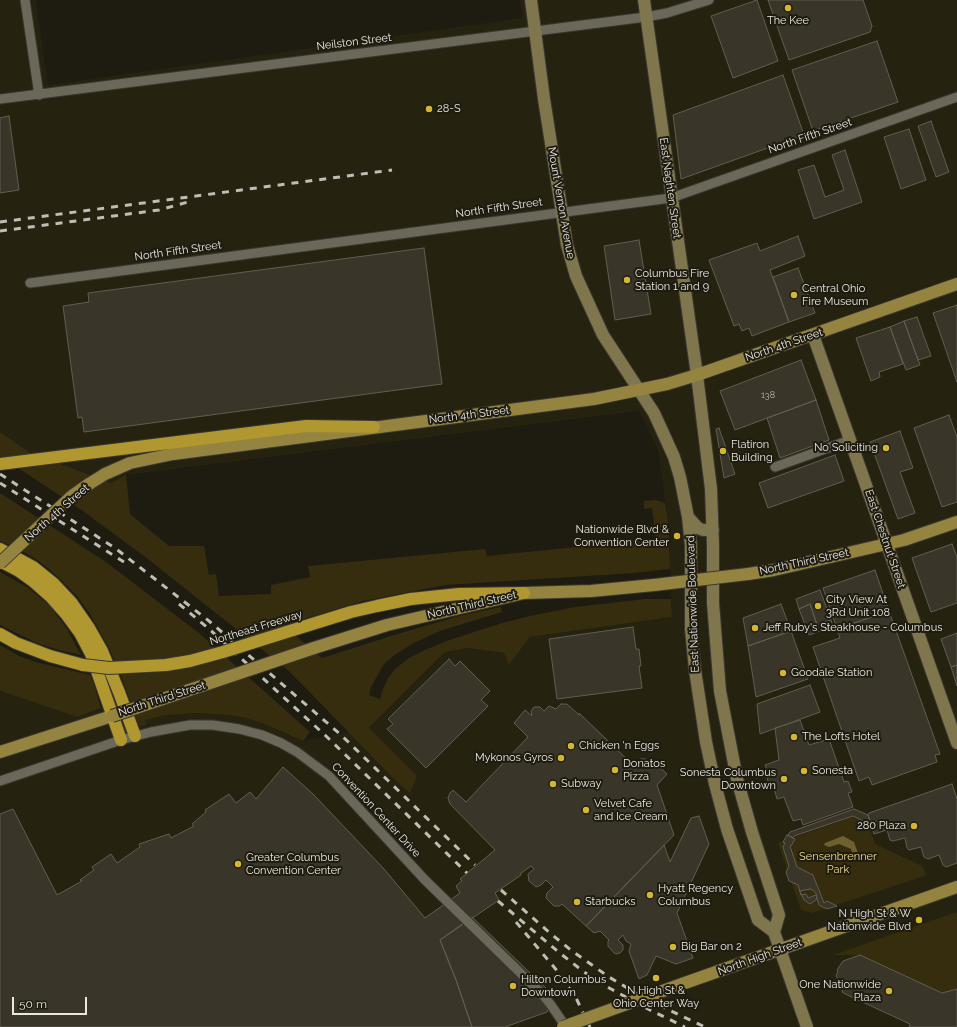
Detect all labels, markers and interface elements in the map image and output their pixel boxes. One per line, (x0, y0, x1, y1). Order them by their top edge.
marker: The Kee (783, 3, 793, 13)
place label: The Kee (767, 14, 809, 28)
street label: Neilston Street (316, 31, 392, 53)
place label: 28-S (437, 102, 461, 116)
marker: 28-S (424, 104, 434, 114)
street label: North Fifth Street (766, 115, 854, 157)
street label: East Naghten Street (656, 137, 684, 239)
street label: Mount Vernon Avenue (545, 146, 577, 260)
street label: North Fifth Street (455, 195, 543, 221)
street label: North Fifth Street (134, 238, 222, 264)
place label: Columbus Fire Station 1 and 9 (635, 267, 709, 293)
marker: Columbus Fire Station 1 and 9 (622, 275, 632, 285)
place label: Central Ohio Fire Museum (802, 282, 868, 308)
marker: Central Ohio Fire Museum (789, 290, 799, 300)
street label: North 4th Street (744, 326, 824, 364)
house number: 138 (761, 390, 775, 400)
street label: North 4th Street (428, 404, 510, 426)
place label: Flatiron Building (731, 438, 773, 464)
place label: No Soliciting (814, 441, 878, 455)
marker: No Soliciting (881, 443, 891, 453)
marker: Flatiron Building (718, 446, 728, 456)
street label: North 4th Street (22, 481, 92, 545)
street label: East Chestnut Street (862, 488, 908, 590)
place label: Nationwide Blvd & Convention Center (574, 523, 669, 549)
marker: Nationwide Blvd & Convention Center (672, 531, 682, 541)
street label: East Nationwide Boulevard (684, 535, 702, 673)
street label: North Third Street (758, 546, 850, 578)
street label: North Third Street (426, 588, 518, 622)
place label: City View At 3Rd Unit 108 (826, 593, 890, 619)
marker: City View At 3Rd Unit 108 (813, 601, 823, 611)
street label: Northeast Freeway (208, 608, 304, 648)
place label: Jeff Ruby's Steakhouse - Columbus (763, 621, 942, 635)
marker: Jeff Ruby's Steakhouse - Columbus (750, 623, 760, 633)
place label: Goodale Station (791, 666, 872, 680)
marker: Goodale Station (778, 668, 788, 678)
street label: North Third Street (117, 679, 207, 719)
place label: The Lofts Hotel (802, 730, 880, 744)
marker: The Lofts Hotel (789, 732, 799, 742)
place label: Chicken 'n Eggs (579, 739, 659, 753)
marker: Chicken 'n Eggs (566, 741, 576, 751)
place label: Mykonos Gyros (475, 751, 553, 765)
marker: Mykonos Gyros (556, 753, 566, 763)
place label: Donatos Pizza (623, 757, 665, 783)
street label: Convention Center Drive (329, 760, 423, 860)
place label: Sonesta (812, 764, 853, 778)
marker: Donatos Pizza (610, 765, 620, 775)
place label: Sonesta Columbus Downtown (680, 766, 776, 792)
marker: Sonesta (799, 766, 809, 776)
marker: Sonesta Columbus Downtown (779, 774, 789, 784)
place label: Subway (561, 777, 601, 791)
marker: Subway (548, 779, 558, 789)
place label: Velvet Cafe and Ice Cream (594, 797, 668, 823)
marker: Velvet Cafe and Ice Cream (581, 805, 591, 815)
place label: 280 Plaza (857, 819, 906, 833)
marker: 280 Plaza (909, 821, 919, 831)
park label: Sensenbrenner Park (799, 850, 877, 876)
place label: Greater Columbus Convention Center (246, 851, 341, 877)
marker: Greater Columbus Convention Center (233, 859, 243, 869)
place label: Hyatt Regency Columbus (658, 882, 733, 908)
marker: Hyatt Regency Columbus (645, 890, 655, 900)
place label: Starbucks (585, 895, 636, 909)
marker: Starbucks (572, 897, 582, 907)
place label: N High St & W Nationwide Blvd (828, 907, 911, 933)
marker: N High St & W Nationwide Blvd (914, 915, 924, 925)
street label: North High Street (716, 936, 804, 978)
place label: Big Bar on 2 (681, 940, 742, 954)
marker: Big Bar on 2 (668, 942, 678, 952)
place label: Hilton Columbus Downtown (521, 973, 606, 999)
marker: N High St & Ohio Center Way (651, 973, 661, 983)
place label: One Nationwide Plaza (799, 978, 881, 1004)
marker: Hilton Columbus Downtown (508, 981, 518, 991)
place label: N High St & Ohio Center Way (613, 984, 699, 1010)
marker: One Nationwide Plaza (884, 986, 894, 996)
scale bar (14, 989, 89, 1015)
text: 50 m (19, 997, 47, 1011)

